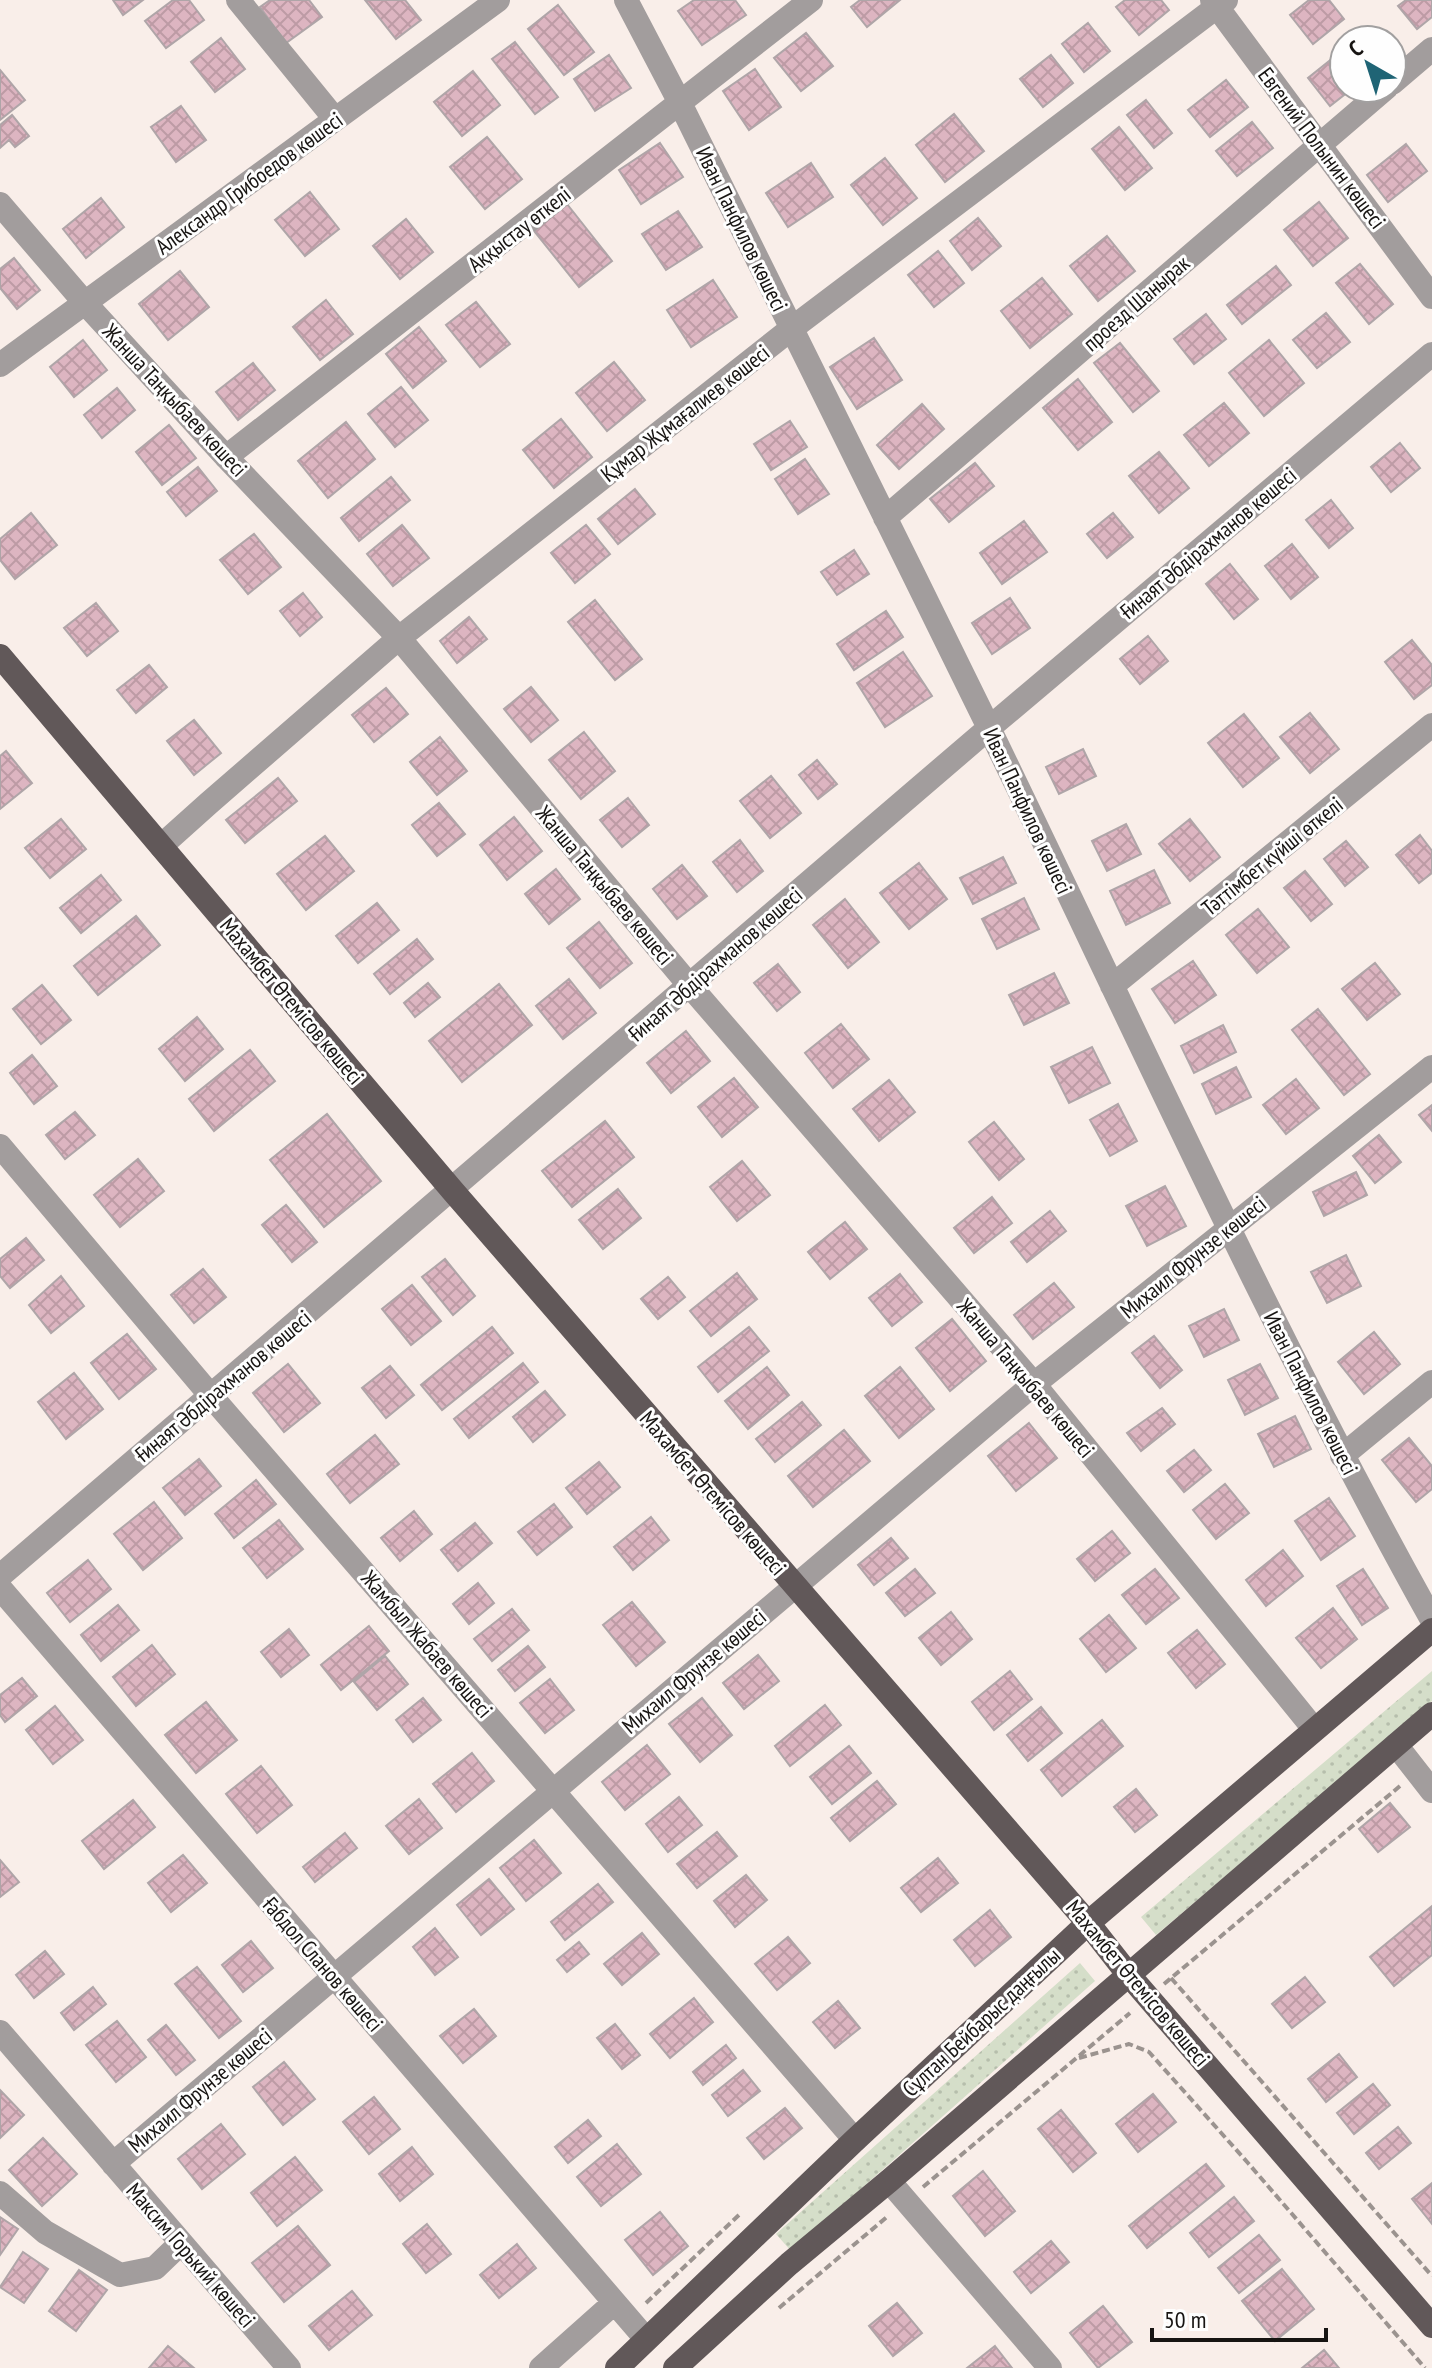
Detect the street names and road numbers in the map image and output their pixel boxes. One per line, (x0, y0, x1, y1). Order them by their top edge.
street label: Евгений Полынин көшесі (1252, 62, 1392, 234)
street label: Александр Грибоедов көшесі (150, 106, 348, 260)
street label: Иван Панфилов көшесі (690, 142, 794, 316)
street label: Аққыстау өткелі (462, 180, 576, 278)
street label: проезд Шанырак (1077, 249, 1195, 357)
street label: Жанша Таңқыбаев көшесі (96, 317, 253, 482)
street label: Құмар Жұмағалиев көшесі (595, 338, 775, 488)
street label: Ғинаят Әбдірахманов көшесі (1114, 461, 1302, 625)
street label: Иван Панфилов көшесі (977, 724, 1079, 898)
street label: Тәттімбет күйші өткелі (1196, 790, 1348, 922)
street label: Жанша Таңқыбаев көшесі (530, 799, 680, 970)
street label: Ғинаят Әбдірахманов көшесі (622, 881, 808, 1047)
street label: Махамбет Өтемісов көшесі (214, 912, 370, 1090)
street label: Михаил Фрунзе көшесі (1114, 1190, 1272, 1324)
street label: Жанша Таңқыбаев көшесі (951, 1292, 1101, 1463)
street label: Ғинаят Әбдірахманов көшесі (129, 1304, 317, 1468)
street label: Иван Панфилов көшесі (1258, 1306, 1364, 1480)
street label: Махамбет Өтемісов көшесі (634, 1405, 792, 1581)
street label: Жамбыл Жабаев көшесі (355, 1564, 499, 1723)
street label: Михаил Фрунзе көшесі (616, 1602, 772, 1740)
street label: Ғабдол Сланов көшесі (257, 1891, 389, 2037)
street label: Махамбет Өтемісов көшесі (1060, 1894, 1216, 2072)
street label: Сұлтан Бейбарыс даңғылы (896, 1942, 1066, 2102)
street label: Михаил Фрунзе көшесі (122, 2021, 278, 2159)
street label: Максим Горький көшесі (120, 2177, 262, 2333)

